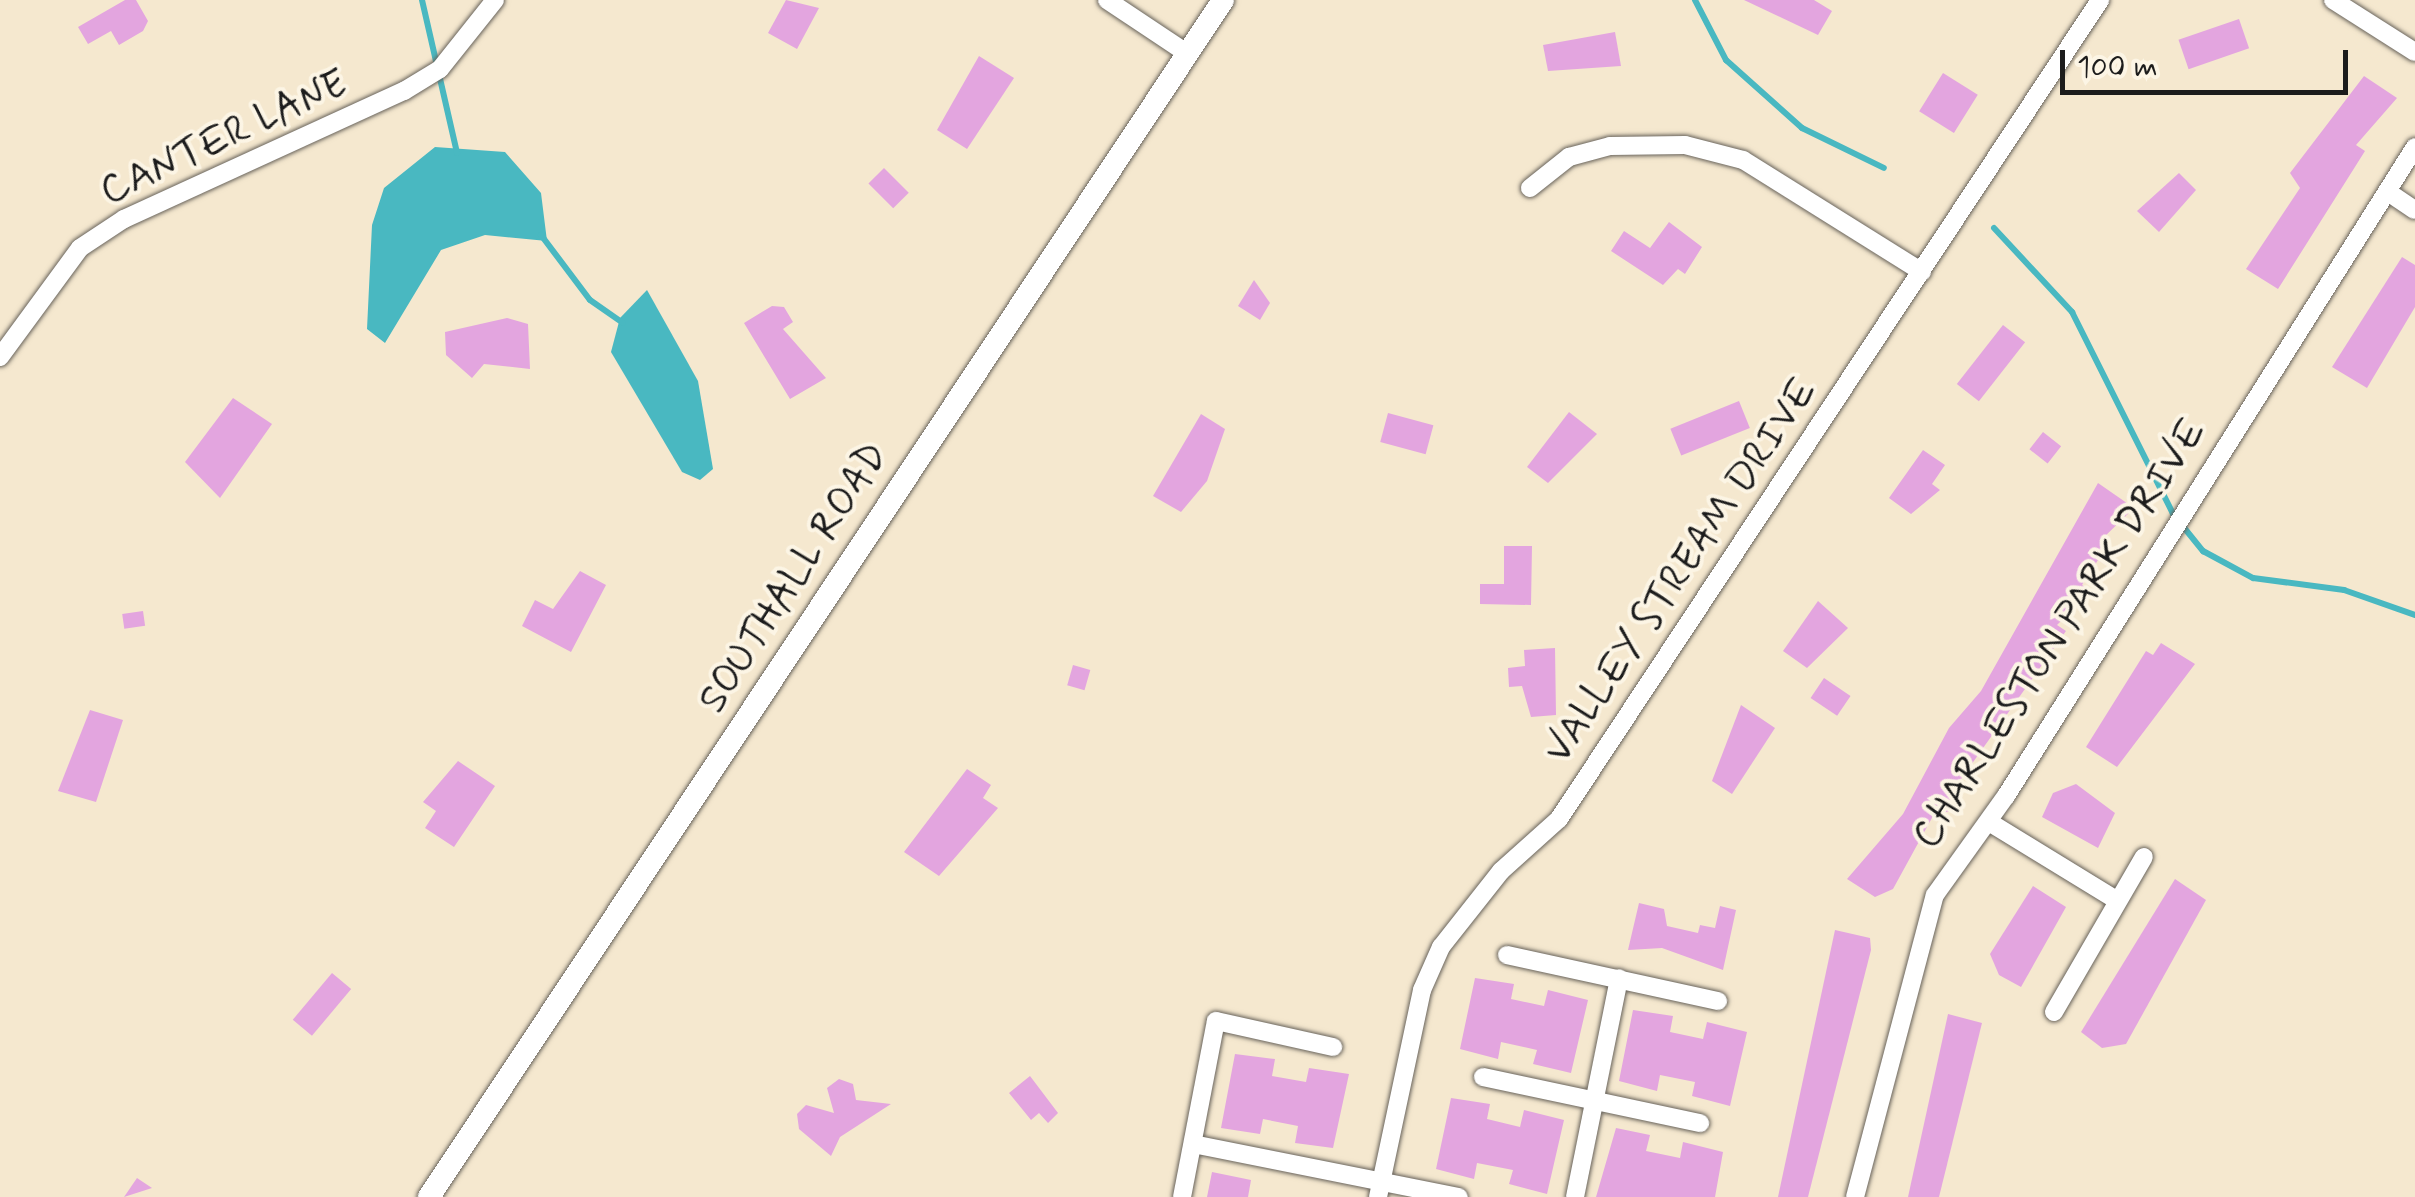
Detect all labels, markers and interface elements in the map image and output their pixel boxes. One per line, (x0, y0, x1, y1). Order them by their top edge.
scale bar (2065, 30, 2352, 92)
text: 100 m (2077, 48, 2158, 87)
street label: CANTER LANE (89, 58, 359, 218)
street label: VALLEY STREAM DRIVE (1532, 367, 1830, 775)
street label: CHARLESTON PARK DRIVE (1905, 413, 2215, 855)
street label: SOUTHALL ROAD (690, 436, 898, 720)

